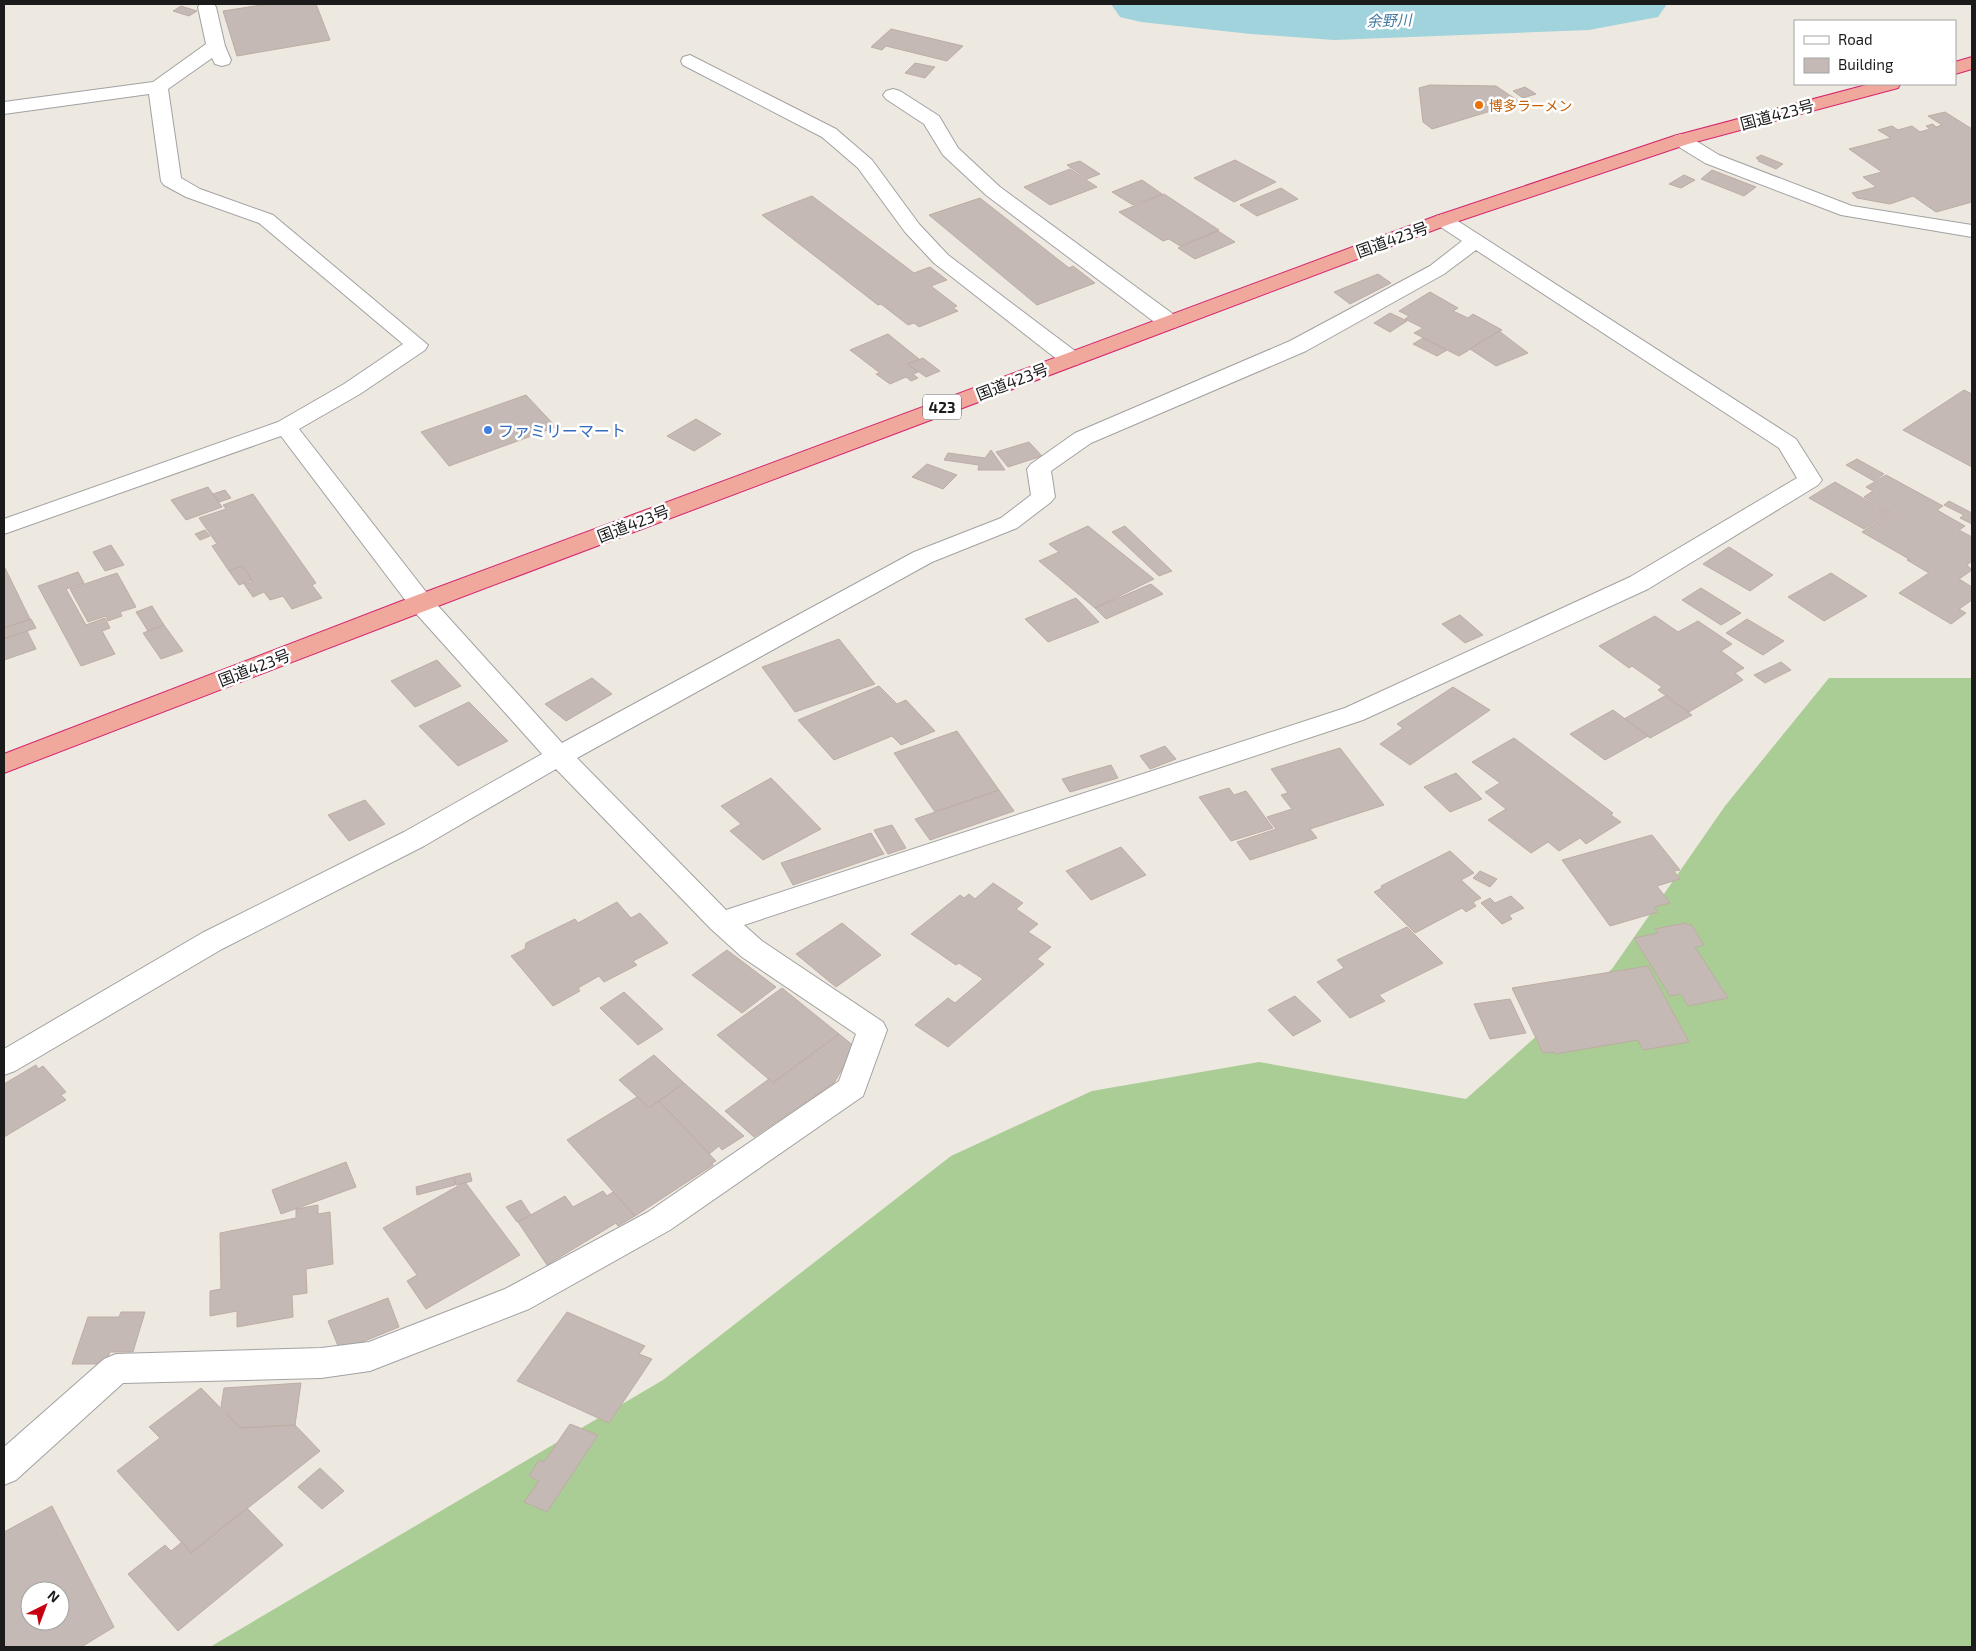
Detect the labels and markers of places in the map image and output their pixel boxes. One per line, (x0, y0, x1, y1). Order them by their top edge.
place label: 博多ラーメン (1489, 97, 1572, 114)
marker: 博多ラーメン (1473, 99, 1485, 111)
place label: ファミリーマート (498, 421, 626, 440)
marker: ファミリーマート (482, 424, 494, 436)

